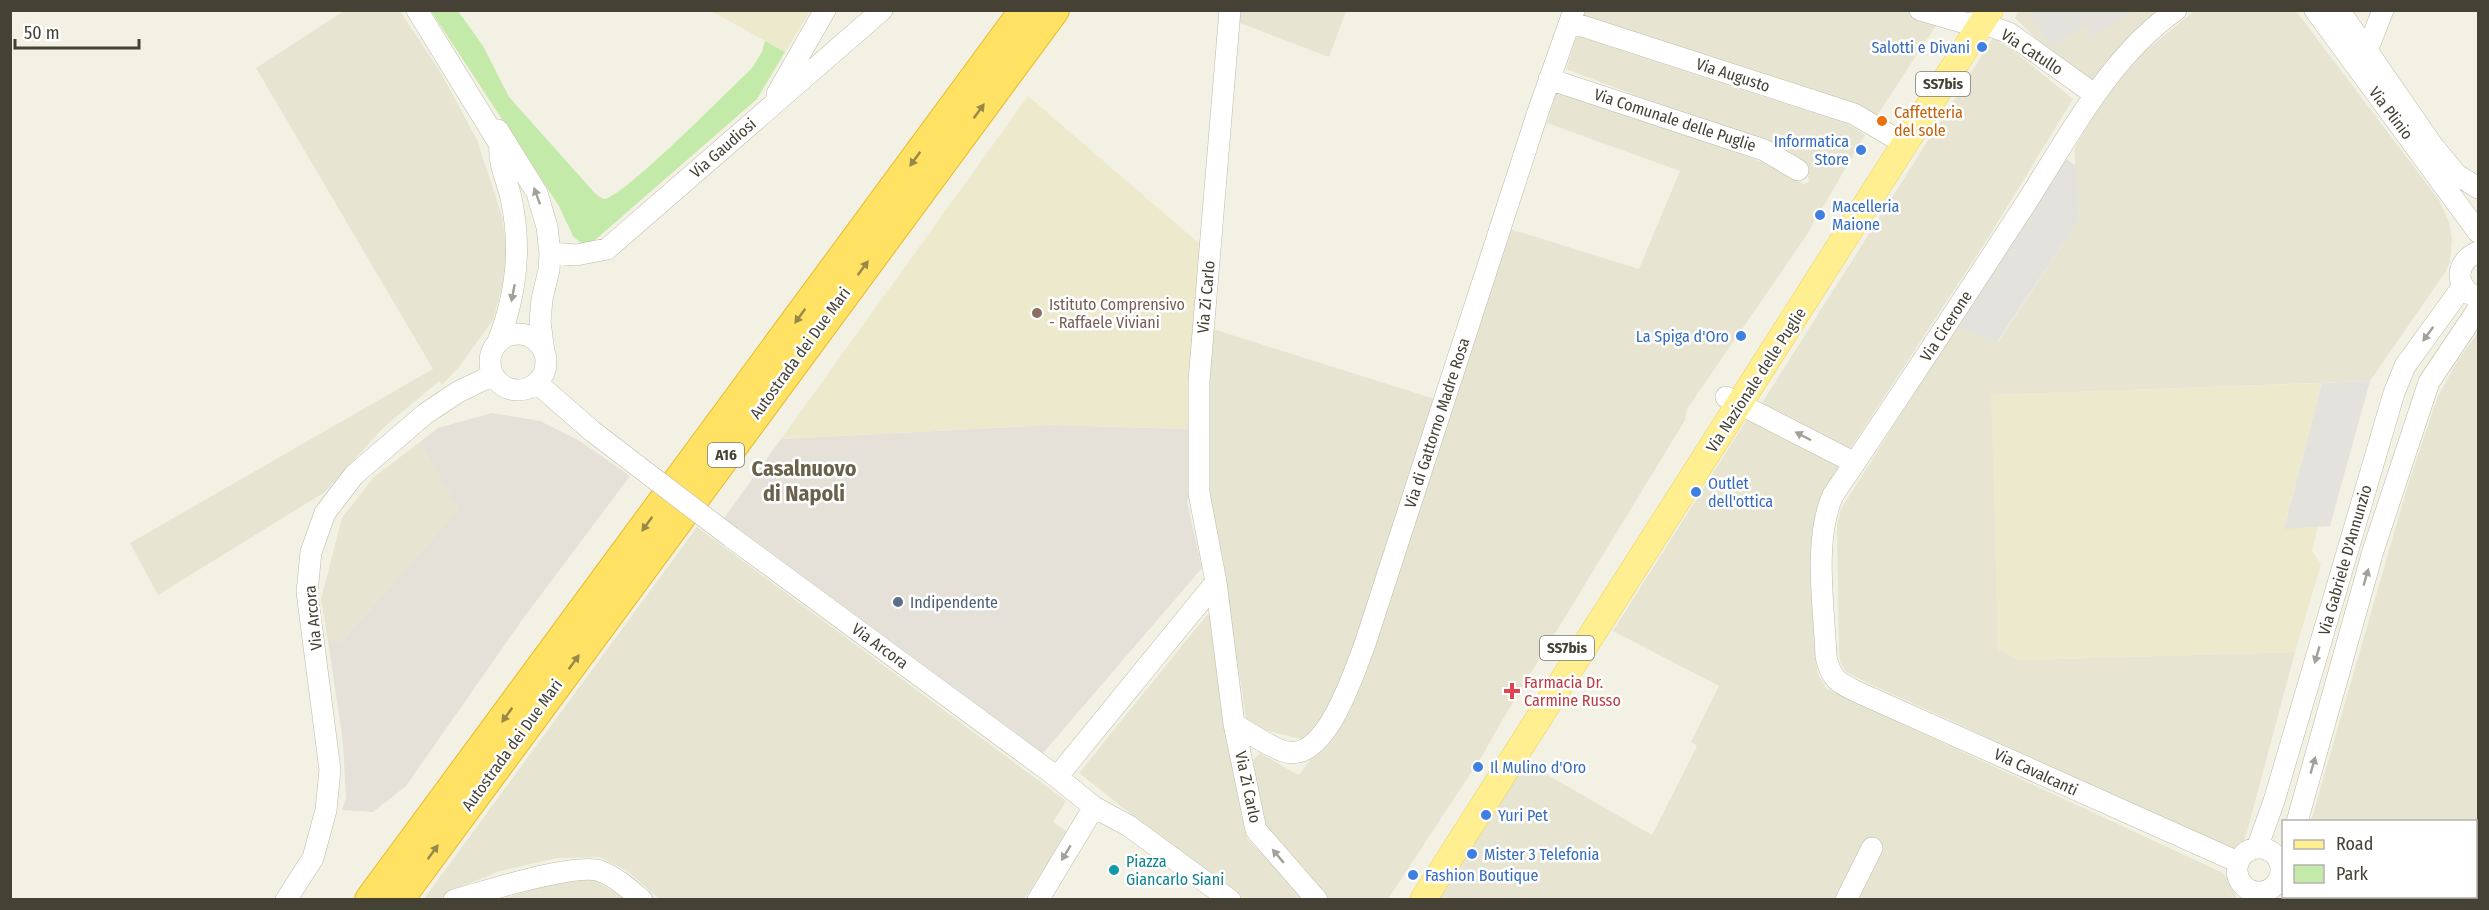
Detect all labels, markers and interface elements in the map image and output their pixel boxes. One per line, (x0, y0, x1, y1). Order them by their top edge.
scale bar (15, 12, 140, 50)
text: 50 m (24, 22, 60, 44)
street label: Via Catullo (1997, 25, 2067, 79)
place label: Salotti e Divani (1871, 38, 1970, 57)
marker: Salotti e Divani (1975, 40, 1989, 54)
street label: Via Augusto (1694, 54, 1772, 96)
road number: SS7bis (1916, 72, 1970, 96)
street label: Via Plinio (2365, 83, 2417, 143)
street label: Via Comunale delle Puglie (1592, 85, 1758, 155)
one-way arrow (973, 103, 985, 119)
place label: Caffetteria del sole (1894, 103, 1963, 140)
street label: Via Gaudiosi (686, 114, 760, 182)
marker: Caffetteria del sole (1875, 114, 1889, 128)
place label: Informatica Store (1774, 132, 1849, 169)
marker: Informatica Store (1854, 143, 1868, 157)
one-way arrow (910, 151, 922, 166)
one-way arrow (532, 187, 541, 205)
place label: Macelleria Maione (1832, 197, 1900, 234)
marker: Macelleria Maione (1813, 208, 1827, 222)
one-way arrow (857, 260, 869, 275)
street label: Via Zi Carlo (1193, 260, 1219, 334)
one-way arrow (508, 284, 517, 303)
street label: Autostrada dei Due Mari (746, 284, 854, 422)
street label: Via Cicerone (1916, 287, 1976, 365)
place label: Istituto Comprensivo - Raffaele Viviani (1049, 295, 1185, 332)
street label: Via Nazionale delle Puglie (1702, 304, 1810, 456)
marker: Istituto Comprensivo - Raffaele Viviani (1030, 306, 1044, 320)
one-way arrow (794, 307, 806, 323)
one-way arrow (2423, 326, 2435, 341)
place label: La Spiga d'Oro (1636, 327, 1729, 346)
marker: La Spiga d'Oro (1734, 329, 1748, 343)
street label: Via di Gattorno Madre Rosa (1400, 335, 1474, 511)
one-way arrow (1794, 431, 1811, 441)
road number: A16 (708, 443, 744, 467)
district label: Casalnuovo di Napoli (752, 455, 857, 507)
place label: Outlet dell'ottica (1708, 474, 1773, 511)
street label: Via Gabriele D'Annunzio (2314, 483, 2376, 637)
marker: Outlet dell'ottica (1689, 485, 1703, 499)
one-way arrow (641, 515, 653, 531)
one-way arrow (2361, 568, 2371, 587)
street label: Via Arcora (300, 584, 326, 651)
place label: Indipendente (910, 593, 998, 612)
marker: Indipendente (891, 595, 905, 609)
street label: Via Arcora (848, 619, 912, 673)
road number: SS7bis (1540, 636, 1594, 660)
one-way arrow (2312, 646, 2321, 664)
one-way arrow (567, 654, 579, 669)
place label: Farmacia Dr. Carmine Russo (1524, 673, 1621, 710)
street label: Autostrada dei Due Mari (458, 676, 566, 814)
marker: Farmacia Dr. Carmine Russo (1505, 684, 1519, 698)
one-way arrow (501, 707, 513, 722)
street label: Via Cavalcanti (1991, 744, 2081, 800)
street label: Via Zi Carlo (1231, 749, 1265, 825)
one-way arrow (2309, 756, 2318, 774)
place label: Il Mulino d'Oro (1490, 758, 1586, 777)
marker: Il Mulino d'Oro (1471, 760, 1485, 774)
place label: Yuri Pet (1498, 806, 1549, 825)
marker: Yuri Pet (1479, 808, 1493, 822)
legend (2282, 820, 2477, 898)
text: Road (2336, 833, 2373, 855)
one-way arrow (427, 845, 439, 861)
one-way arrow (1061, 845, 1071, 862)
place label: Mister 3 Telefonia (1484, 845, 1600, 864)
marker: Mister 3 Telefonia (1465, 847, 1479, 861)
one-way arrow (1272, 849, 1285, 864)
place label: Piazza Giancarlo Siani (1126, 852, 1224, 889)
marker: Piazza Giancarlo Siani (1107, 863, 1121, 877)
text: Park (2336, 863, 2369, 885)
place label: Fashion Boutique (1425, 866, 1538, 885)
marker: Fashion Boutique (1406, 868, 1420, 882)

